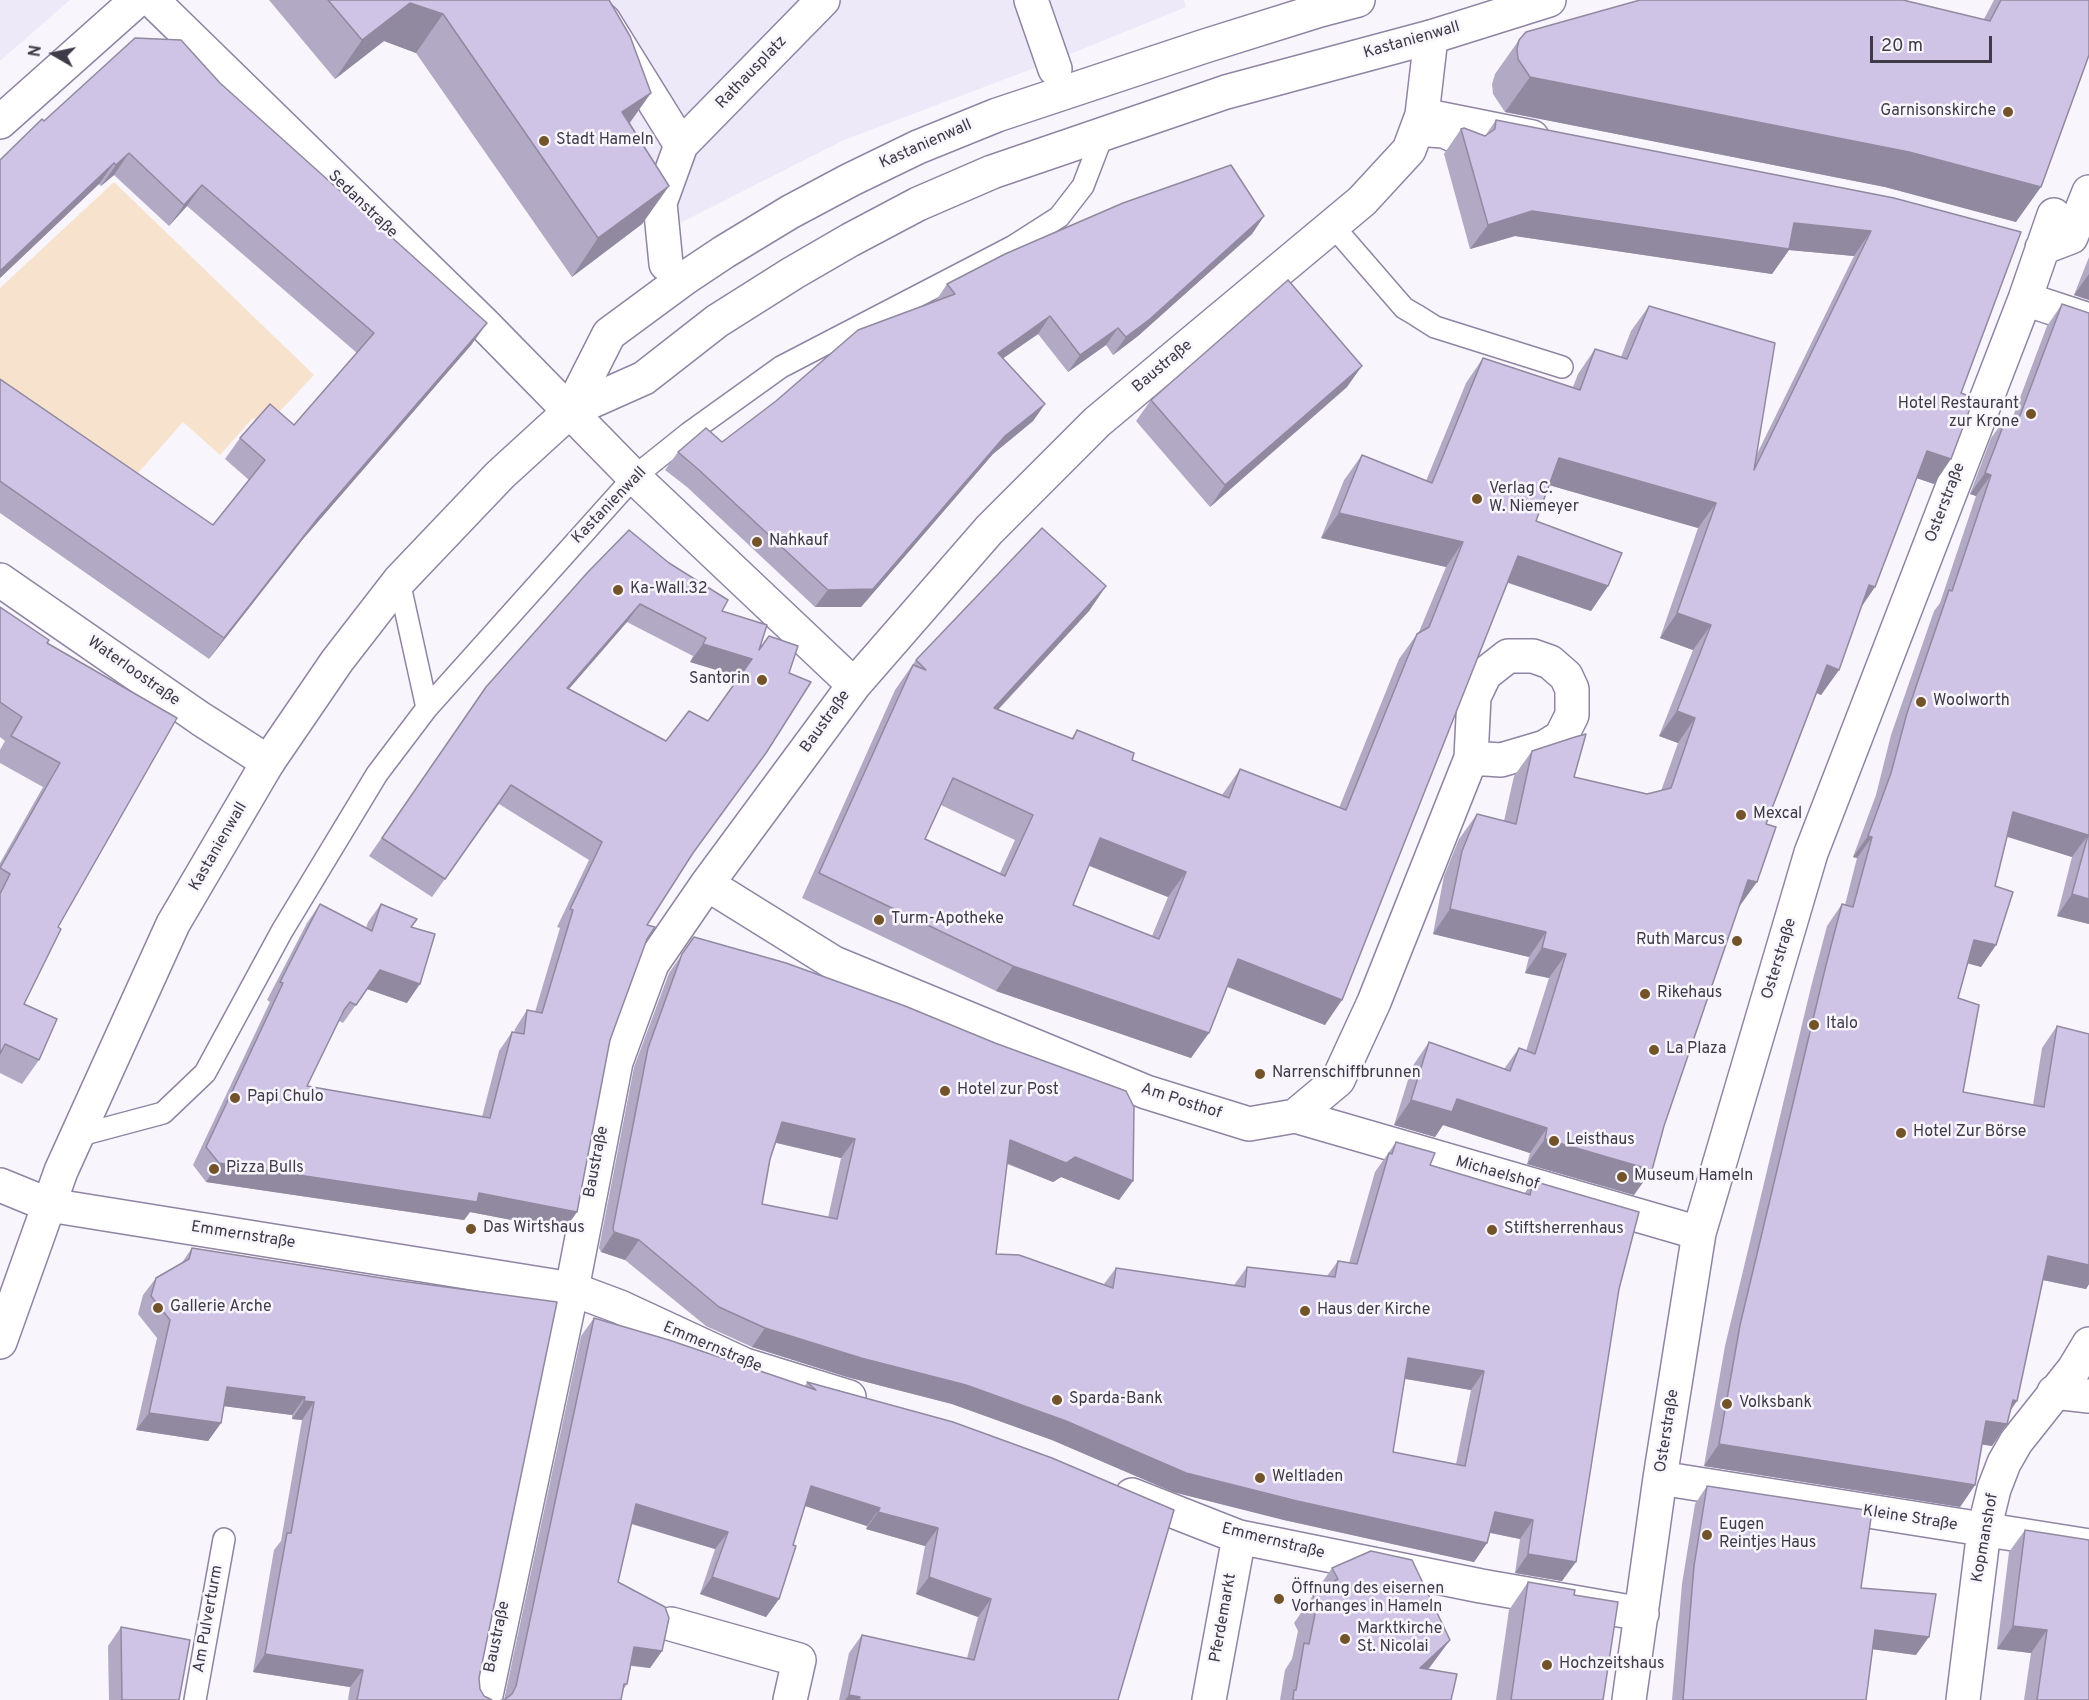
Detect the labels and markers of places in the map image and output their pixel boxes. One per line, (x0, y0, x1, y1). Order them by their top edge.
place label: Garnisonskirche (1880, 102, 1996, 122)
marker: Garnisonskirche (2001, 105, 2015, 119)
place label: Stadt Hameln (556, 131, 654, 151)
marker: Stadt Hameln (537, 134, 551, 148)
place label: Hotel Restaurant zur Krone (1898, 395, 2019, 433)
marker: Hotel Restaurant zur Krone (2024, 407, 2038, 421)
place label: Verlag C. W. Niemeyer (1489, 480, 1579, 518)
marker: Verlag C. W. Niemeyer (1470, 492, 1484, 506)
place label: Nahkauf (769, 532, 828, 552)
marker: Nahkauf (750, 535, 764, 549)
place label: Ka-Wall.32 (630, 580, 707, 600)
marker: Ka-Wall.32 (611, 583, 625, 597)
place label: Santorin (689, 670, 750, 690)
marker: Santorin (755, 673, 769, 687)
place label: Woolworth (1933, 692, 2010, 712)
marker: Woolworth (1914, 695, 1928, 709)
place label: Mexcal (1753, 805, 1802, 825)
marker: Mexcal (1734, 808, 1748, 822)
place label: Turm-Apotheke (891, 910, 1004, 930)
marker: Turm-Apotheke (872, 913, 886, 927)
place label: Ruth Marcus (1636, 931, 1725, 951)
marker: Ruth Marcus (1730, 934, 1744, 948)
place label: Rikehaus (1657, 984, 1722, 1004)
marker: Rikehaus (1638, 987, 1652, 1001)
place label: Italo (1826, 1015, 1858, 1035)
marker: Italo (1807, 1018, 1821, 1032)
place label: La Plaza (1666, 1040, 1726, 1060)
marker: La Plaza (1647, 1043, 1661, 1057)
place label: Narrenschiffbrunnen (1272, 1064, 1421, 1084)
marker: Narrenschiffbrunnen (1253, 1067, 1267, 1081)
place label: Hotel zur Post (957, 1081, 1059, 1101)
marker: Hotel zur Post (938, 1084, 952, 1098)
place label: Papi Chulo (247, 1088, 324, 1108)
marker: Papi Chulo (228, 1091, 242, 1105)
place label: Hotel Zur Börse (1913, 1123, 2026, 1143)
marker: Hotel Zur Börse (1894, 1126, 1908, 1140)
place label: Leisthaus (1566, 1131, 1635, 1151)
marker: Leisthaus (1547, 1134, 1561, 1148)
place label: Pizza Bulls (226, 1159, 304, 1179)
marker: Pizza Bulls (207, 1162, 221, 1176)
place label: Museum Hameln (1634, 1167, 1753, 1187)
marker: Museum Hameln (1615, 1170, 1629, 1184)
place label: Das Wirtshaus (483, 1219, 585, 1239)
place label: Stiftsherrenhaus (1504, 1220, 1624, 1240)
marker: Das Wirtshaus (464, 1222, 478, 1236)
marker: Stiftsherrenhaus (1485, 1223, 1499, 1237)
place label: Gallerie Arche (170, 1298, 272, 1318)
marker: Gallerie Arche (151, 1301, 165, 1315)
place label: Haus der Kirche (1317, 1301, 1430, 1321)
marker: Haus der Kirche (1298, 1304, 1312, 1318)
place label: Sparda-Bank (1069, 1390, 1163, 1410)
marker: Sparda-Bank (1050, 1393, 1064, 1407)
place label: Volksbank (1739, 1394, 1812, 1414)
marker: Volksbank (1720, 1397, 1734, 1411)
place label: Weltladen (1272, 1468, 1343, 1488)
marker: Weltladen (1253, 1471, 1267, 1485)
place label: Eugen Reintjes Haus (1719, 1516, 1816, 1554)
marker: Eugen Reintjes Haus (1700, 1528, 1714, 1542)
place label: Öffnung des eisernen Vorhanges in Hameln (1291, 1580, 1444, 1618)
marker: Öffnung des eisernen Vorhanges in Hameln (1272, 1592, 1286, 1606)
place label: Marktkirche St. Nicolai (1357, 1620, 1442, 1658)
marker: Marktkirche St. Nicolai (1338, 1632, 1352, 1646)
place label: Hochzeitshaus (1559, 1655, 1664, 1675)
marker: Hochzeitshaus (1540, 1658, 1554, 1672)

